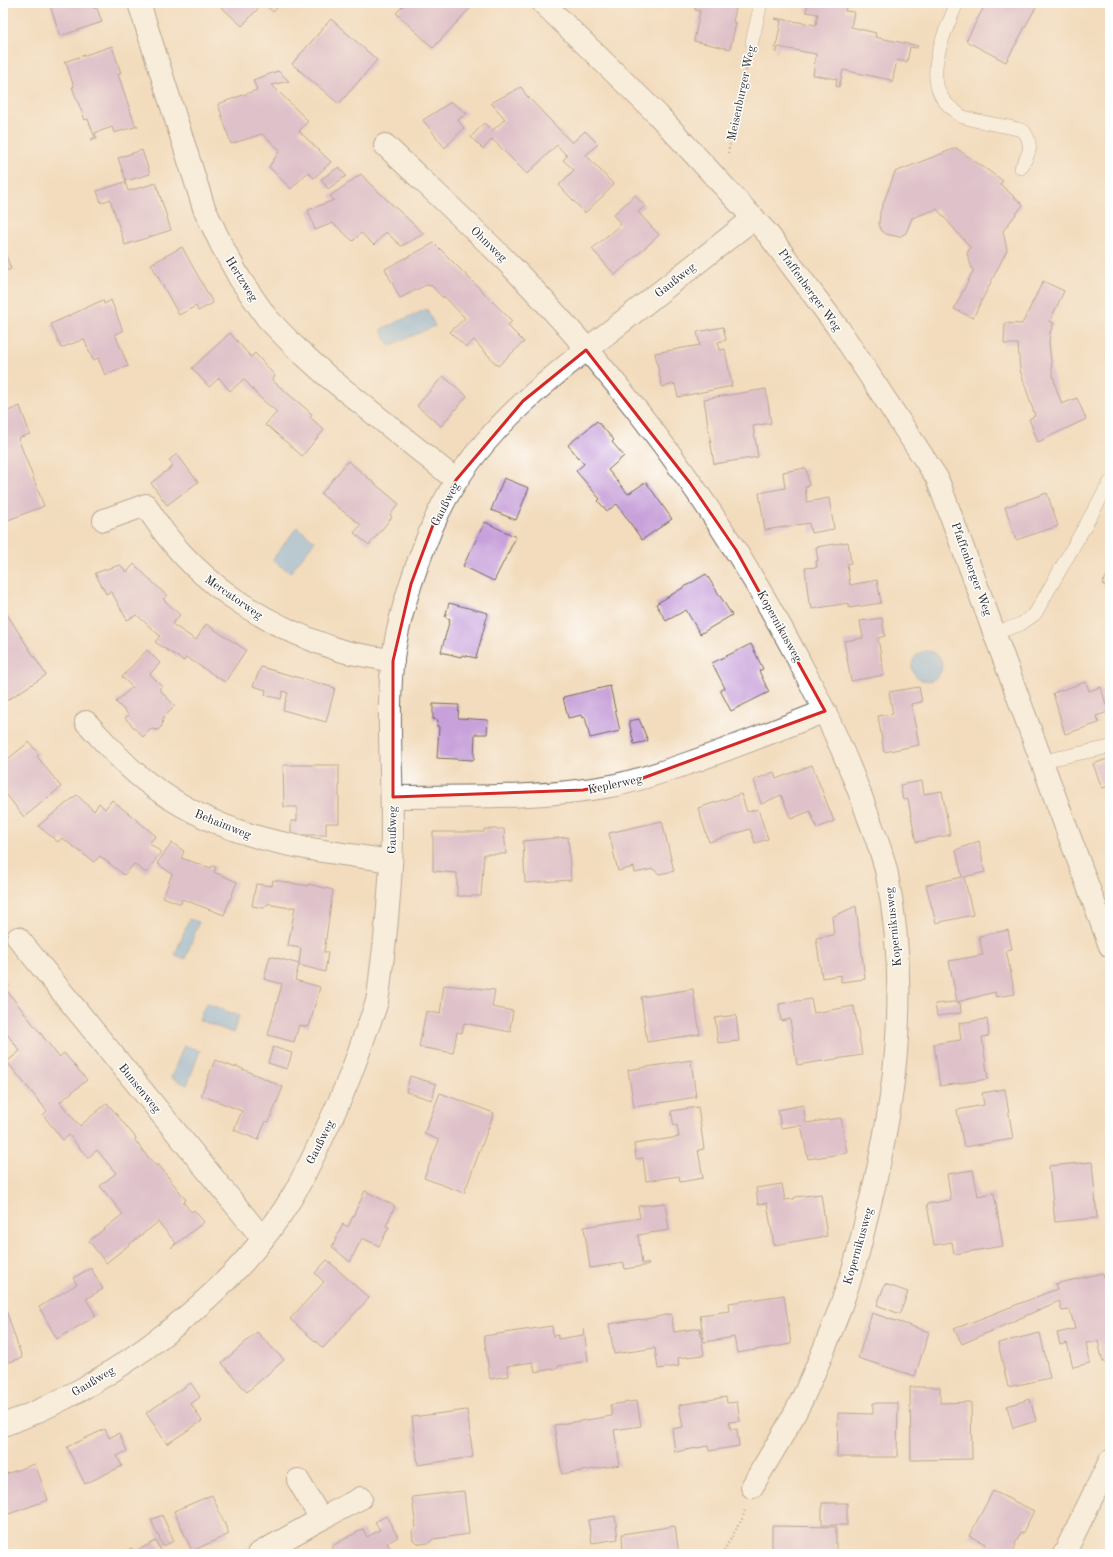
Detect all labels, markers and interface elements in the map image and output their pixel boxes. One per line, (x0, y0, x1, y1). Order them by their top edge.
street label: Meisenburger Weg (726, 44, 758, 142)
street label: Ohmweg (468, 225, 509, 265)
street label: Pfaffenberger Weg (775, 247, 843, 334)
street label: Hertzweg (223, 255, 260, 304)
street label: Gaußweg (653, 261, 699, 300)
street label: Gaußweg (429, 480, 463, 528)
street label: Pfaffenberger Weg (949, 521, 994, 618)
street label: Mercatorweg (202, 574, 265, 622)
street label: Kopernikusweg (754, 589, 804, 665)
street label: Keplerweg (587, 773, 644, 797)
street label: Gaußweg (387, 805, 399, 854)
street label: Behaimweg (193, 808, 253, 842)
street label: Kopernikusweg (884, 886, 904, 967)
street label: Bunsenweg (116, 1062, 163, 1116)
street label: Gaußweg (305, 1118, 337, 1167)
street label: Kopernikusweg (842, 1206, 876, 1286)
street label: Gaußweg (70, 1364, 118, 1399)

